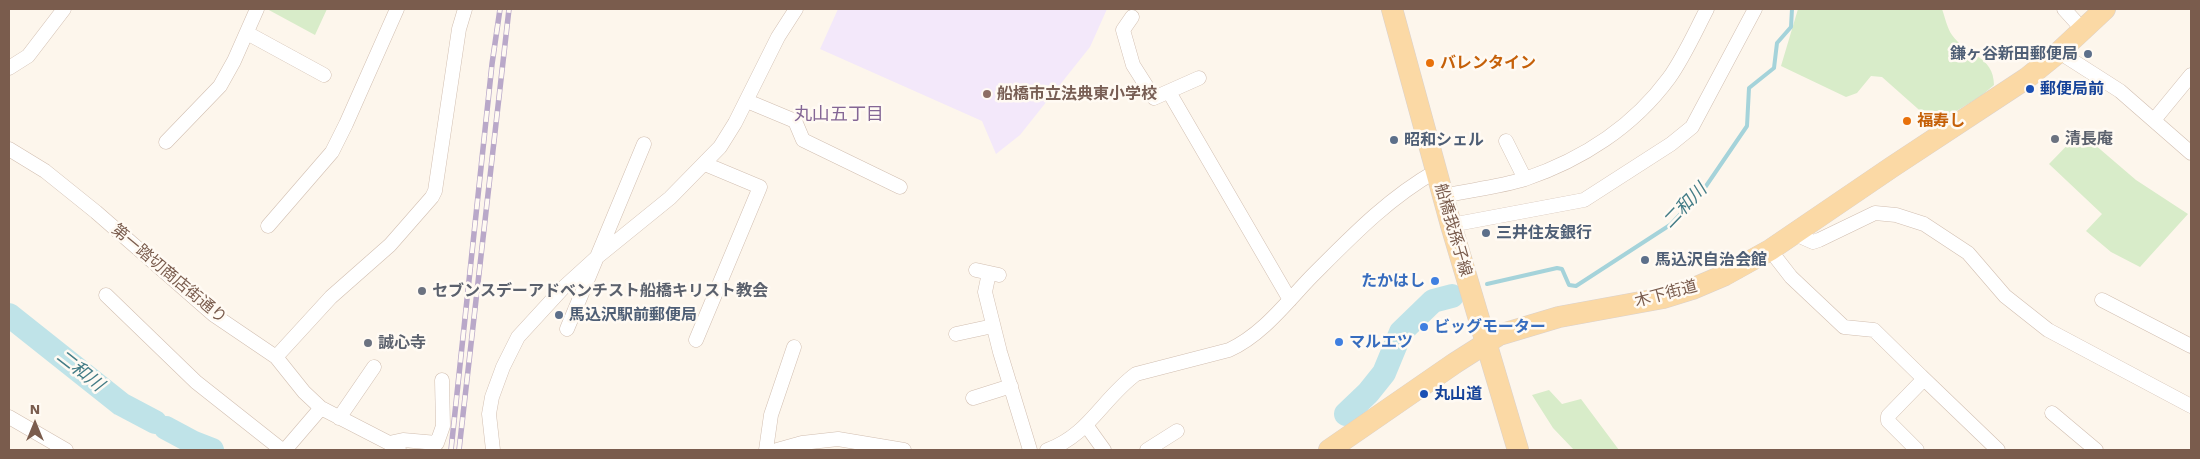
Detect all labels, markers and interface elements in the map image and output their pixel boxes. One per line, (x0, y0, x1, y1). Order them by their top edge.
place label: 鎌ヶ谷新田郵便局 (1950, 44, 2078, 64)
marker: 鎌ヶ谷新田郵便局 (2082, 48, 2094, 60)
place label: バレンタイン (1440, 53, 1536, 73)
marker: バレンタイン (1424, 57, 1436, 69)
place label: 郵便局前 (2040, 79, 2104, 99)
marker: 郵便局前 (2024, 83, 2036, 95)
place label: 船橋市立法典東小学校 (997, 84, 1157, 104)
marker: 船橋市立法典東小学校 (981, 88, 993, 100)
district label: 丸山五丁目 (794, 104, 884, 126)
place label: 福寿し (1917, 111, 1965, 131)
marker: 福寿し (1901, 115, 1913, 127)
place label: 清長庵 (2065, 129, 2113, 149)
place label: 昭和シェル (1404, 130, 1484, 150)
marker: 清長庵 (2049, 133, 2061, 145)
marker: 昭和シェル (1388, 134, 1400, 146)
water label: 二和川 (1658, 179, 1712, 233)
street label: 船橋我孫子線 (1431, 181, 1475, 279)
street label: 第一踏切商店街通り (108, 220, 230, 328)
place label: 三井住友銀行 (1496, 223, 1592, 243)
marker: 三井住友銀行 (1480, 227, 1492, 239)
place label: 馬込沢自治会館 (1655, 250, 1767, 270)
marker: 馬込沢自治会館 (1639, 254, 1651, 266)
place label: たかはし (1361, 271, 1425, 291)
marker: たかはし (1429, 275, 1441, 287)
street label: 木下街道 (1633, 276, 1699, 312)
place label: セブンスデーアドベンチスト船橋キリスト教会 (432, 281, 768, 301)
marker: セブンスデーアドベンチスト船橋キリスト教会 (416, 285, 428, 297)
place label: 馬込沢駅前郵便局 (569, 305, 697, 325)
marker: 馬込沢駅前郵便局 (553, 309, 565, 321)
place label: ビッグモーター (1434, 317, 1546, 337)
marker: ビッグモーター (1418, 321, 1430, 333)
place label: マルエツ (1349, 332, 1413, 352)
place label: 誠心寺 (378, 333, 426, 353)
marker: マルエツ (1333, 336, 1345, 348)
marker: 誠心寺 (362, 337, 374, 349)
water label: 二和川 (52, 346, 108, 396)
place label: 丸山道 (1434, 384, 1482, 404)
marker: 丸山道 (1418, 388, 1430, 400)
north arrow (10, 399, 60, 449)
text: N (30, 401, 40, 417)

